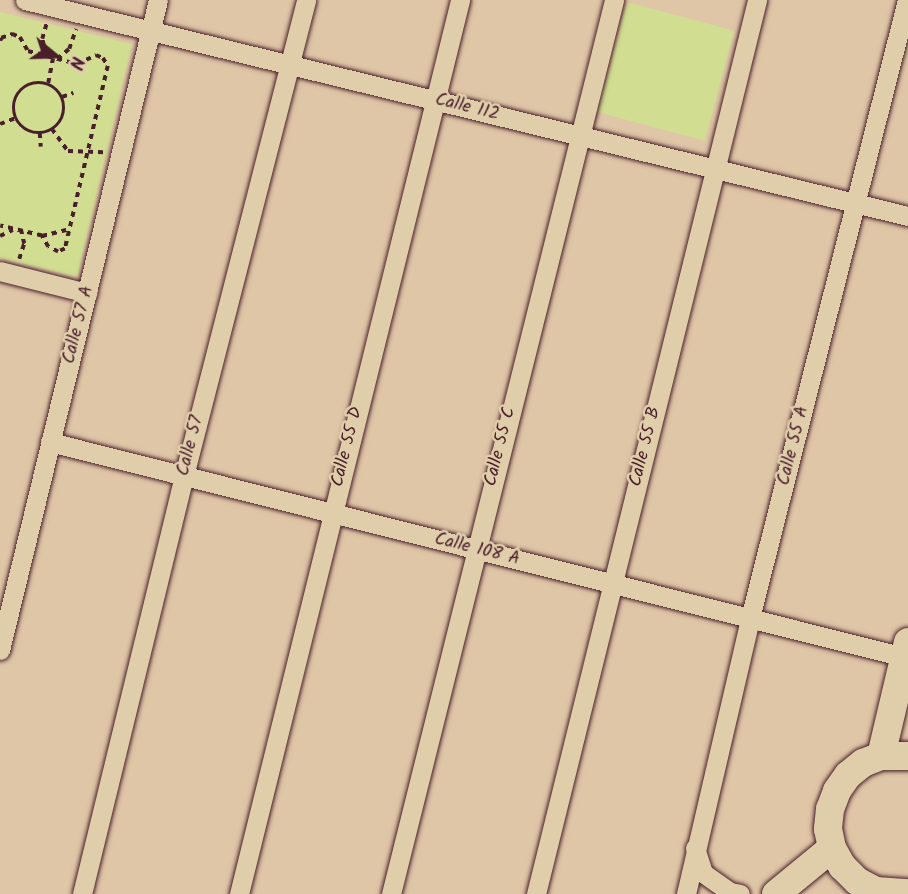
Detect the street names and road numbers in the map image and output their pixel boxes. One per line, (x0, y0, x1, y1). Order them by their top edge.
street label: Calle 112 (433, 90, 501, 126)
street label: Calle 57 A (59, 284, 99, 366)
street label: Calle 55 A (774, 404, 814, 488)
street label: Calle 55 D (328, 405, 368, 489)
street label: Calle 55 C (481, 405, 521, 489)
street label: Calle 55 B (626, 405, 666, 489)
street label: Calle 57 (173, 414, 209, 478)
street label: Calle 108 A (432, 529, 522, 571)

